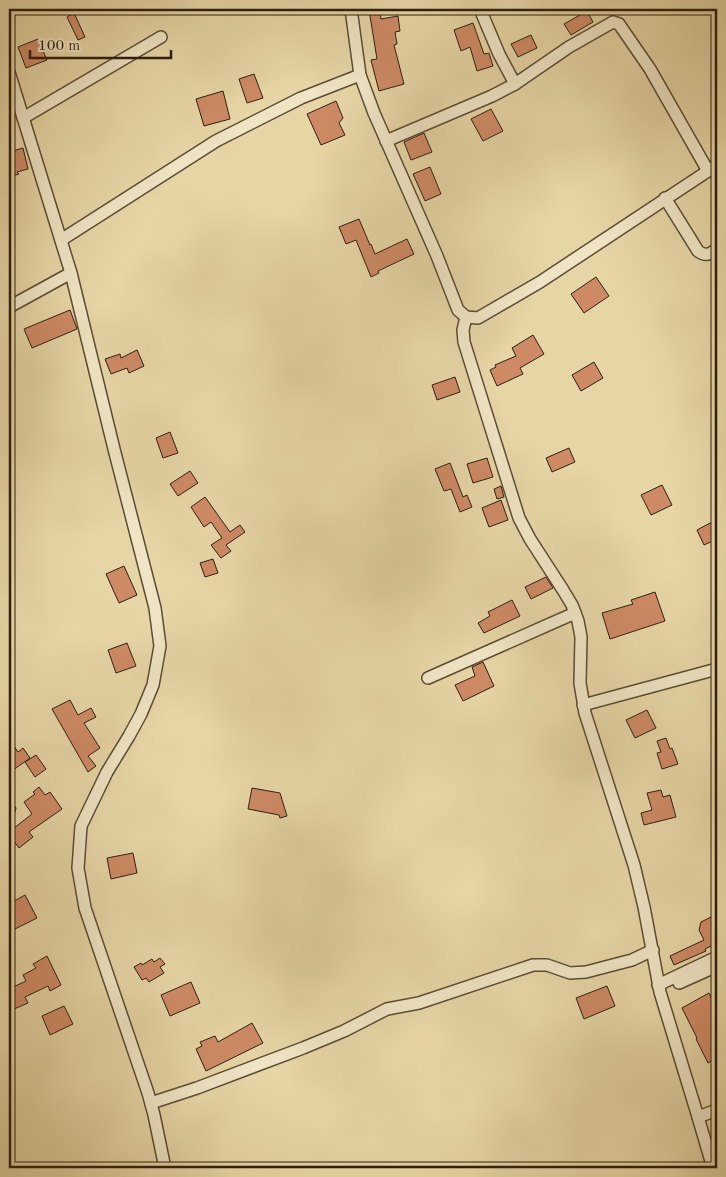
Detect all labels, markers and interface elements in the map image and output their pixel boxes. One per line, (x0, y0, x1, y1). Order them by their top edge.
scale bar (30, 28, 171, 60)
text: 100 m (38, 39, 80, 54)

